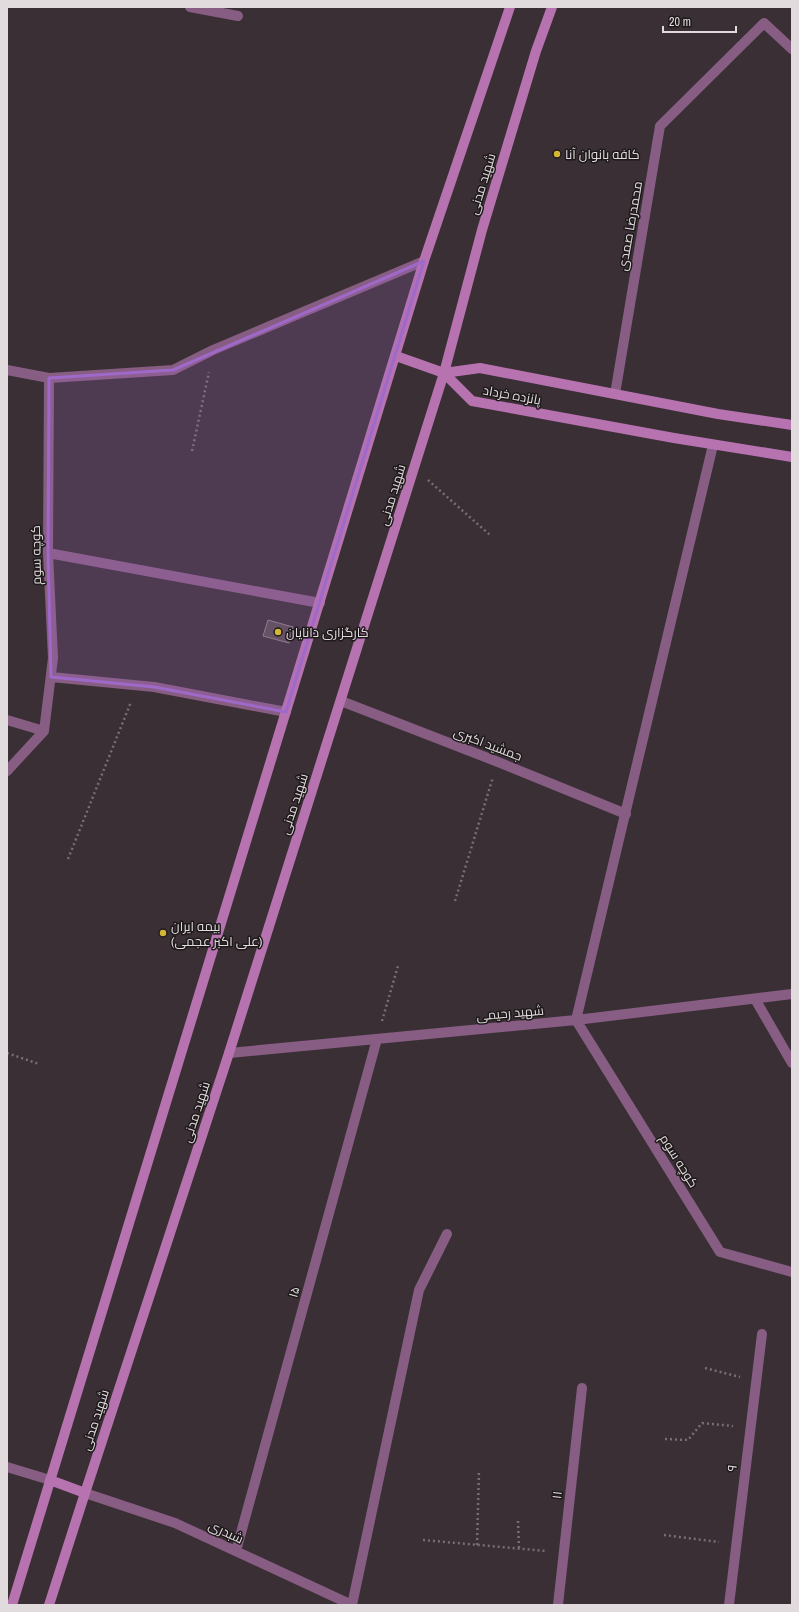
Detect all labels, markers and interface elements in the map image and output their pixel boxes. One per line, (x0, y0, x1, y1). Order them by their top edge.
scale bar (663, 8, 736, 34)
text: 20 m (669, 14, 691, 30)
place label: کافه بانوان آنا (565, 146, 640, 163)
marker: کافه بانوان آنا (552, 149, 562, 159)
street label: شهید مدنی (465, 151, 499, 217)
street label: محمدرضا صمدی (614, 180, 646, 272)
street label: پانزده خرداد (481, 382, 543, 410)
street label: شهید مدنی (375, 462, 409, 528)
street label: کوچه سوم (27, 525, 46, 585)
place label: کارگزاری دانایان (286, 624, 369, 641)
marker: کارگزاری دانایان (273, 627, 283, 637)
street label: جمشید اکبری (451, 723, 525, 765)
street label: شهید مدنی (276, 771, 312, 837)
place label: بیمه ایران (علی اکبر عجمی) (171, 918, 263, 950)
marker: بیمه ایران (علی اکبر عجمی) (158, 928, 168, 938)
street label: شهید رحیمی (475, 1002, 545, 1024)
street label: شهید مدنی (178, 1079, 214, 1145)
street label: کوچه سوم (655, 1131, 702, 1191)
street label: ۱۵ (284, 1284, 304, 1300)
street label: شهید مدنی (77, 1387, 113, 1453)
street label: ۹ (723, 1464, 741, 1472)
street label: ۱۱ (548, 1490, 566, 1500)
street label: شبدری (206, 1517, 246, 1547)

